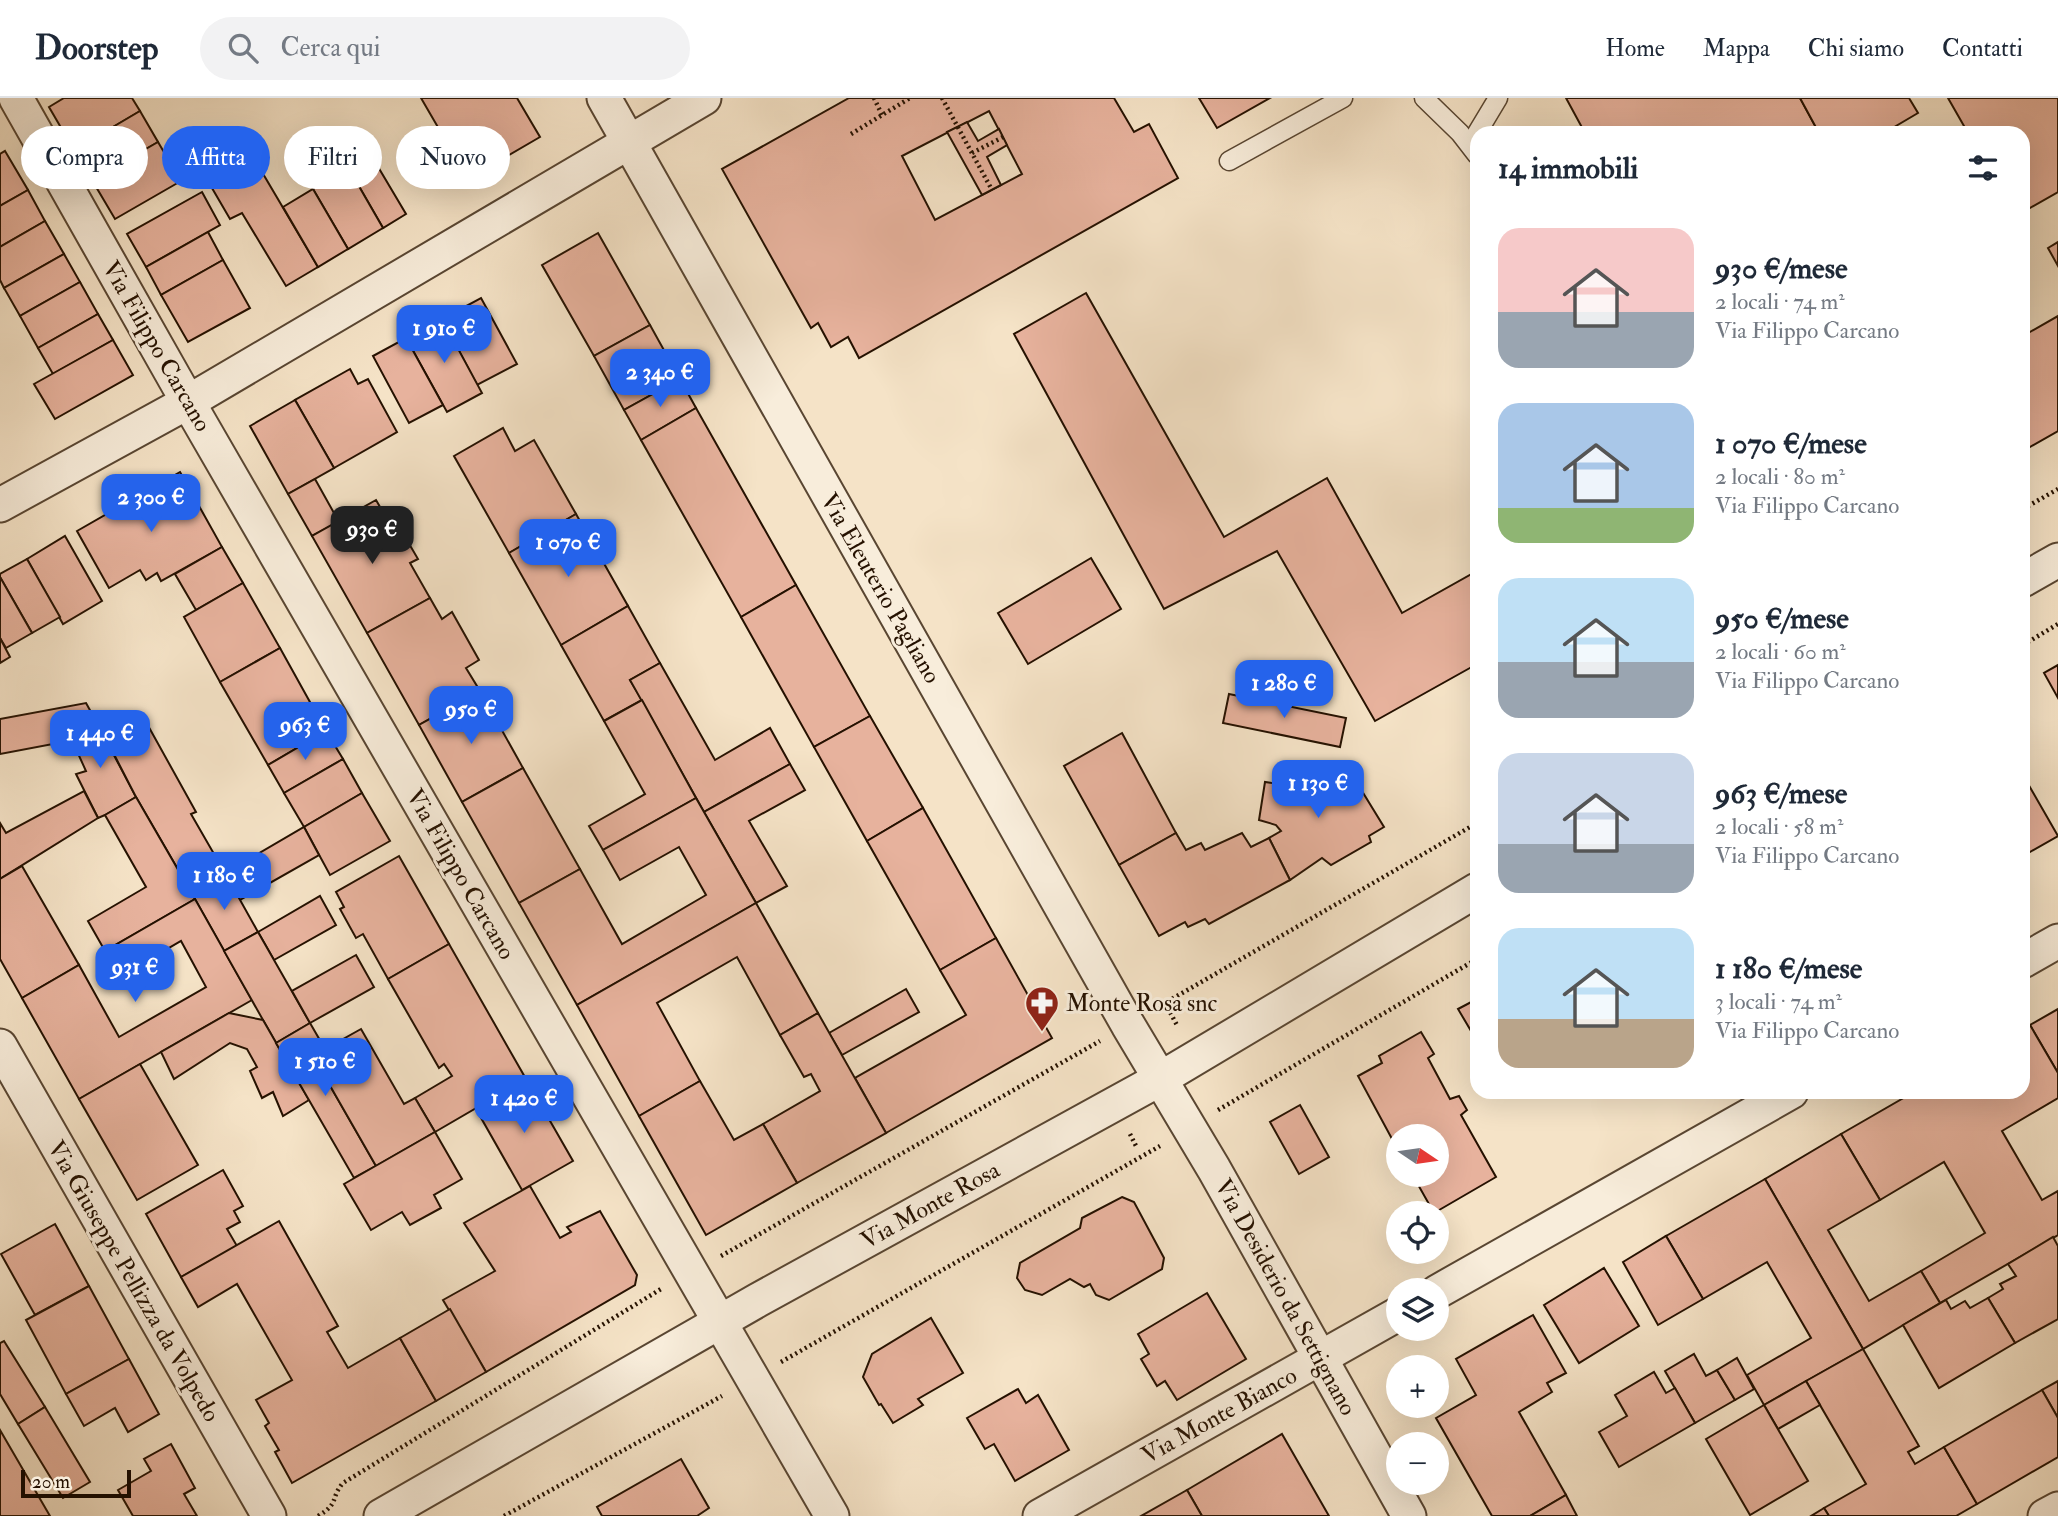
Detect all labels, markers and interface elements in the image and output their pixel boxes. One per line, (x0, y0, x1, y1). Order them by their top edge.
search box (200, 17, 690, 80)
text: Doorstep (35, 28, 158, 69)
icon: search (224, 29, 262, 67)
text: Cerca qui (280, 32, 381, 64)
text: Home (1605, 33, 1665, 64)
text: Mappa (1703, 33, 1770, 64)
text: Chi siamo (1808, 33, 1904, 64)
text: Contatti (1942, 33, 2023, 64)
chip: Compra (21, 126, 148, 189)
chip: Affitta (162, 126, 270, 189)
chip: Filtri (284, 126, 382, 189)
chip: Nuovo (396, 126, 510, 189)
icon: filters (1964, 149, 2002, 187)
text: 14 immobili (1498, 150, 1638, 187)
text: 930 €/mese (1715, 250, 1847, 287)
street label: Via Filippo Carcano (95, 255, 218, 437)
icon: home (1554, 256, 1638, 340)
text: 2 locali · 74 m² (1715, 287, 1845, 316)
pin: 1 910 € (379, 306, 509, 365)
text: 1 910 € (413, 313, 475, 342)
text: Via Filippo Carcano (1715, 316, 1899, 345)
pin: 2 340 € (595, 350, 725, 409)
text: 2 340 € (626, 357, 694, 386)
text: 1 070 €/mese (1715, 425, 1867, 462)
icon: home (1554, 431, 1638, 515)
text: 2 locali · 80 m² (1715, 462, 1845, 491)
pin: 2 300 € (86, 474, 216, 534)
text: 2 300 € (117, 482, 185, 511)
street label: Via Eleuterio Pagliano (813, 487, 948, 689)
text: Via Filippo Carcano (1715, 491, 1899, 520)
pin: 930 € (323, 506, 421, 566)
text: 930 € (347, 514, 397, 543)
pin: 1 070 € (503, 519, 633, 579)
text: 1 070 € (535, 527, 601, 556)
text: 950 €/mese (1715, 600, 1849, 637)
icon: home (1554, 606, 1638, 690)
text: 2 locali · 60 m² (1715, 637, 1846, 666)
pin: 1 280 € (1219, 660, 1349, 720)
text: Via Filippo Carcano (1715, 666, 1899, 695)
text: 1 280 € (1251, 668, 1317, 697)
pin: 950 € (422, 686, 520, 746)
text: 950 € (445, 694, 497, 723)
pin: 963 € (256, 702, 354, 762)
pin: 1 440 € (35, 710, 165, 770)
text: 963 € (280, 710, 330, 739)
text: 1 440 € (66, 718, 134, 747)
pin: 1 130 € (1253, 760, 1383, 820)
text: 1 130 € (1288, 768, 1348, 797)
text: 963 €/mese (1715, 775, 1847, 812)
icon: home (1554, 781, 1638, 865)
street label: Via Filippo Carcano (399, 783, 522, 965)
text: 2 locali · 58 m² (1715, 812, 1843, 841)
text: Via Filippo Carcano (1715, 841, 1899, 870)
pin: 1 180 € (159, 852, 289, 912)
text: 1 180 € (193, 860, 255, 889)
pin: 931 € (86, 944, 184, 1004)
text: 1 180 €/mese (1715, 950, 1862, 987)
text: 931 € (111, 952, 159, 981)
icon: home (1554, 956, 1638, 1040)
pharmacy icon: Monte Rosa snc (1023, 984, 1061, 1033)
text: 3 locali · 74 m² (1715, 987, 1842, 1016)
place label: Monte Rosa snc (1066, 988, 1218, 1019)
text: Via Filippo Carcano (1715, 1016, 1899, 1045)
pin: 1 510 € (260, 1038, 390, 1098)
text: 1 510 € (294, 1046, 356, 1075)
pin: 1 420 € (459, 1076, 589, 1135)
text: 1 420 € (490, 1083, 558, 1112)
north arrow (1386, 1124, 1449, 1186)
map controls (1386, 1124, 1449, 1495)
street label: Via Giuseppe Pellizza da Volpedo (40, 1135, 227, 1427)
street label: Via Monte Rosa (855, 1154, 1006, 1256)
street label: Via Desiderio da Settignano (1208, 1173, 1364, 1421)
button: locate (1386, 1201, 1449, 1264)
button: layers (1386, 1278, 1449, 1341)
button: + (1386, 1355, 1449, 1418)
street label: Via Monte Bianco (1136, 1360, 1302, 1471)
button: − (1386, 1432, 1449, 1495)
scale bar (21, 1467, 131, 1499)
text: 20 m (32, 1470, 70, 1494)

